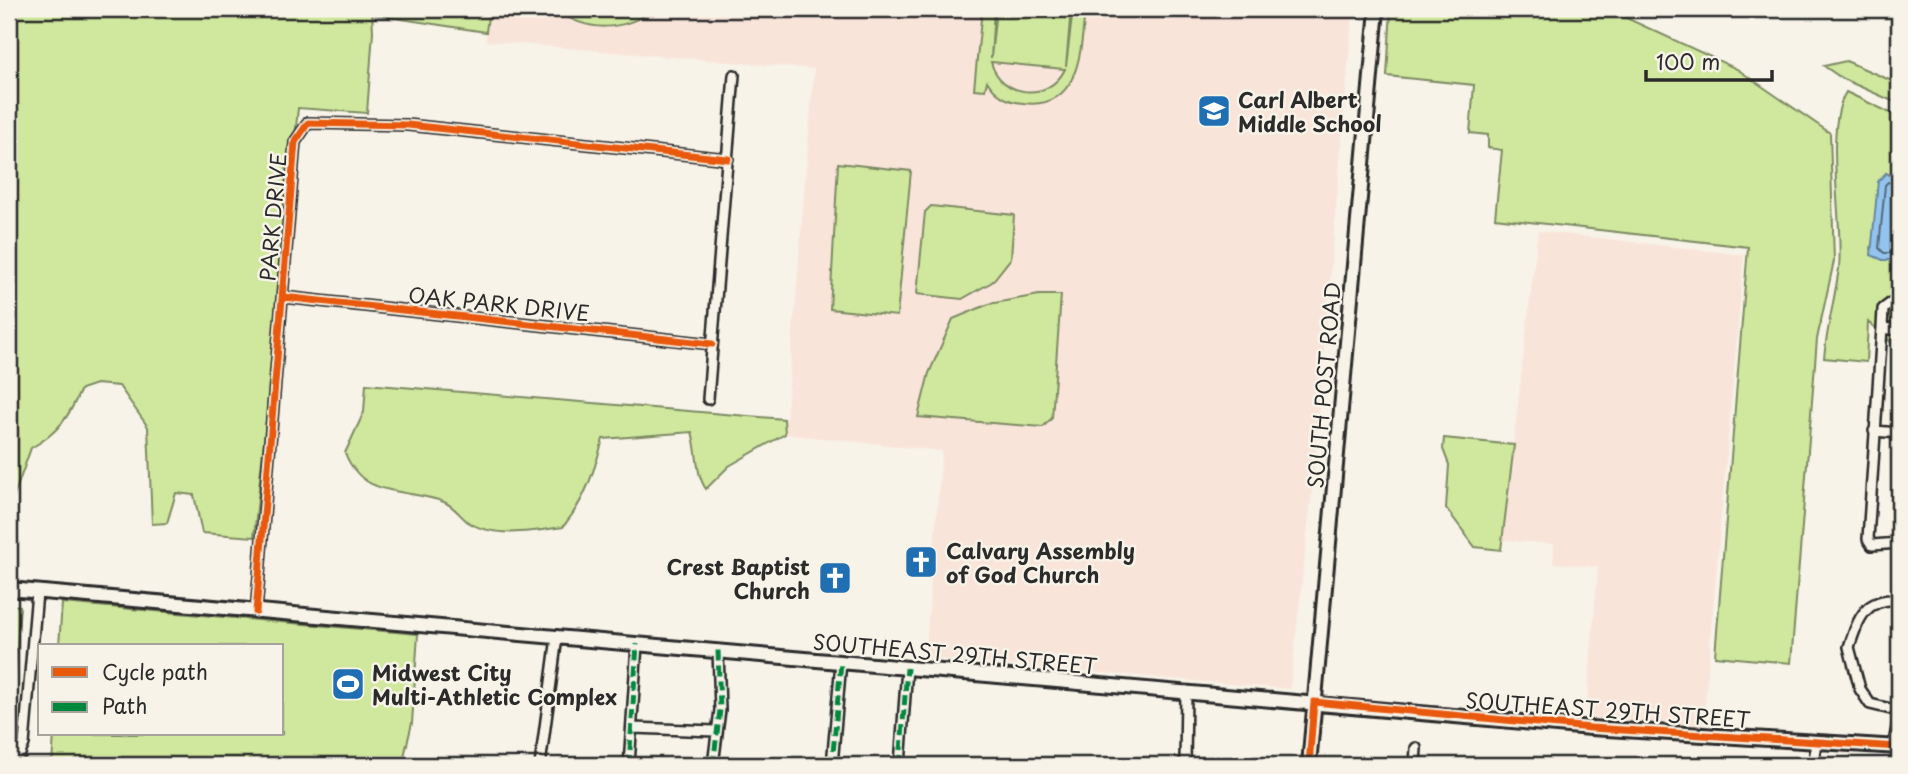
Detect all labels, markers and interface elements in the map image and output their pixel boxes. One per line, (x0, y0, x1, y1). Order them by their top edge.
scale bar (1646, 38, 1772, 82)
text: 100 m (1656, 45, 1720, 77)
place label: Carl Albert Middle School (1238, 83, 1382, 139)
school or university icon: Carl Albert Middle School (1195, 92, 1233, 130)
street label: PARK DRIVE (250, 152, 294, 282)
street label: OAK PARK DRIVE (407, 278, 591, 328)
street label: SOUTH POST ROAD (1298, 280, 1348, 490)
place label: Calvary Assembly of God Church (946, 534, 1135, 590)
church icon: Calvary Assembly of God Church (902, 543, 940, 581)
place label: Crest Baptist Church (666, 550, 810, 606)
church icon: Crest Baptist Church (816, 559, 854, 597)
street label: SOUTHEAST 29TH STREET (812, 625, 1099, 681)
legend (38, 644, 284, 736)
text: Cycle path (102, 655, 208, 687)
place label: Midwest City Multi-Athletic Complex (372, 656, 617, 712)
sports icon: Midwest City Multi-Athletic Complex (329, 665, 367, 703)
street label: SOUTHEAST 29TH STREET (1465, 683, 1752, 735)
text: Path (102, 689, 147, 721)

